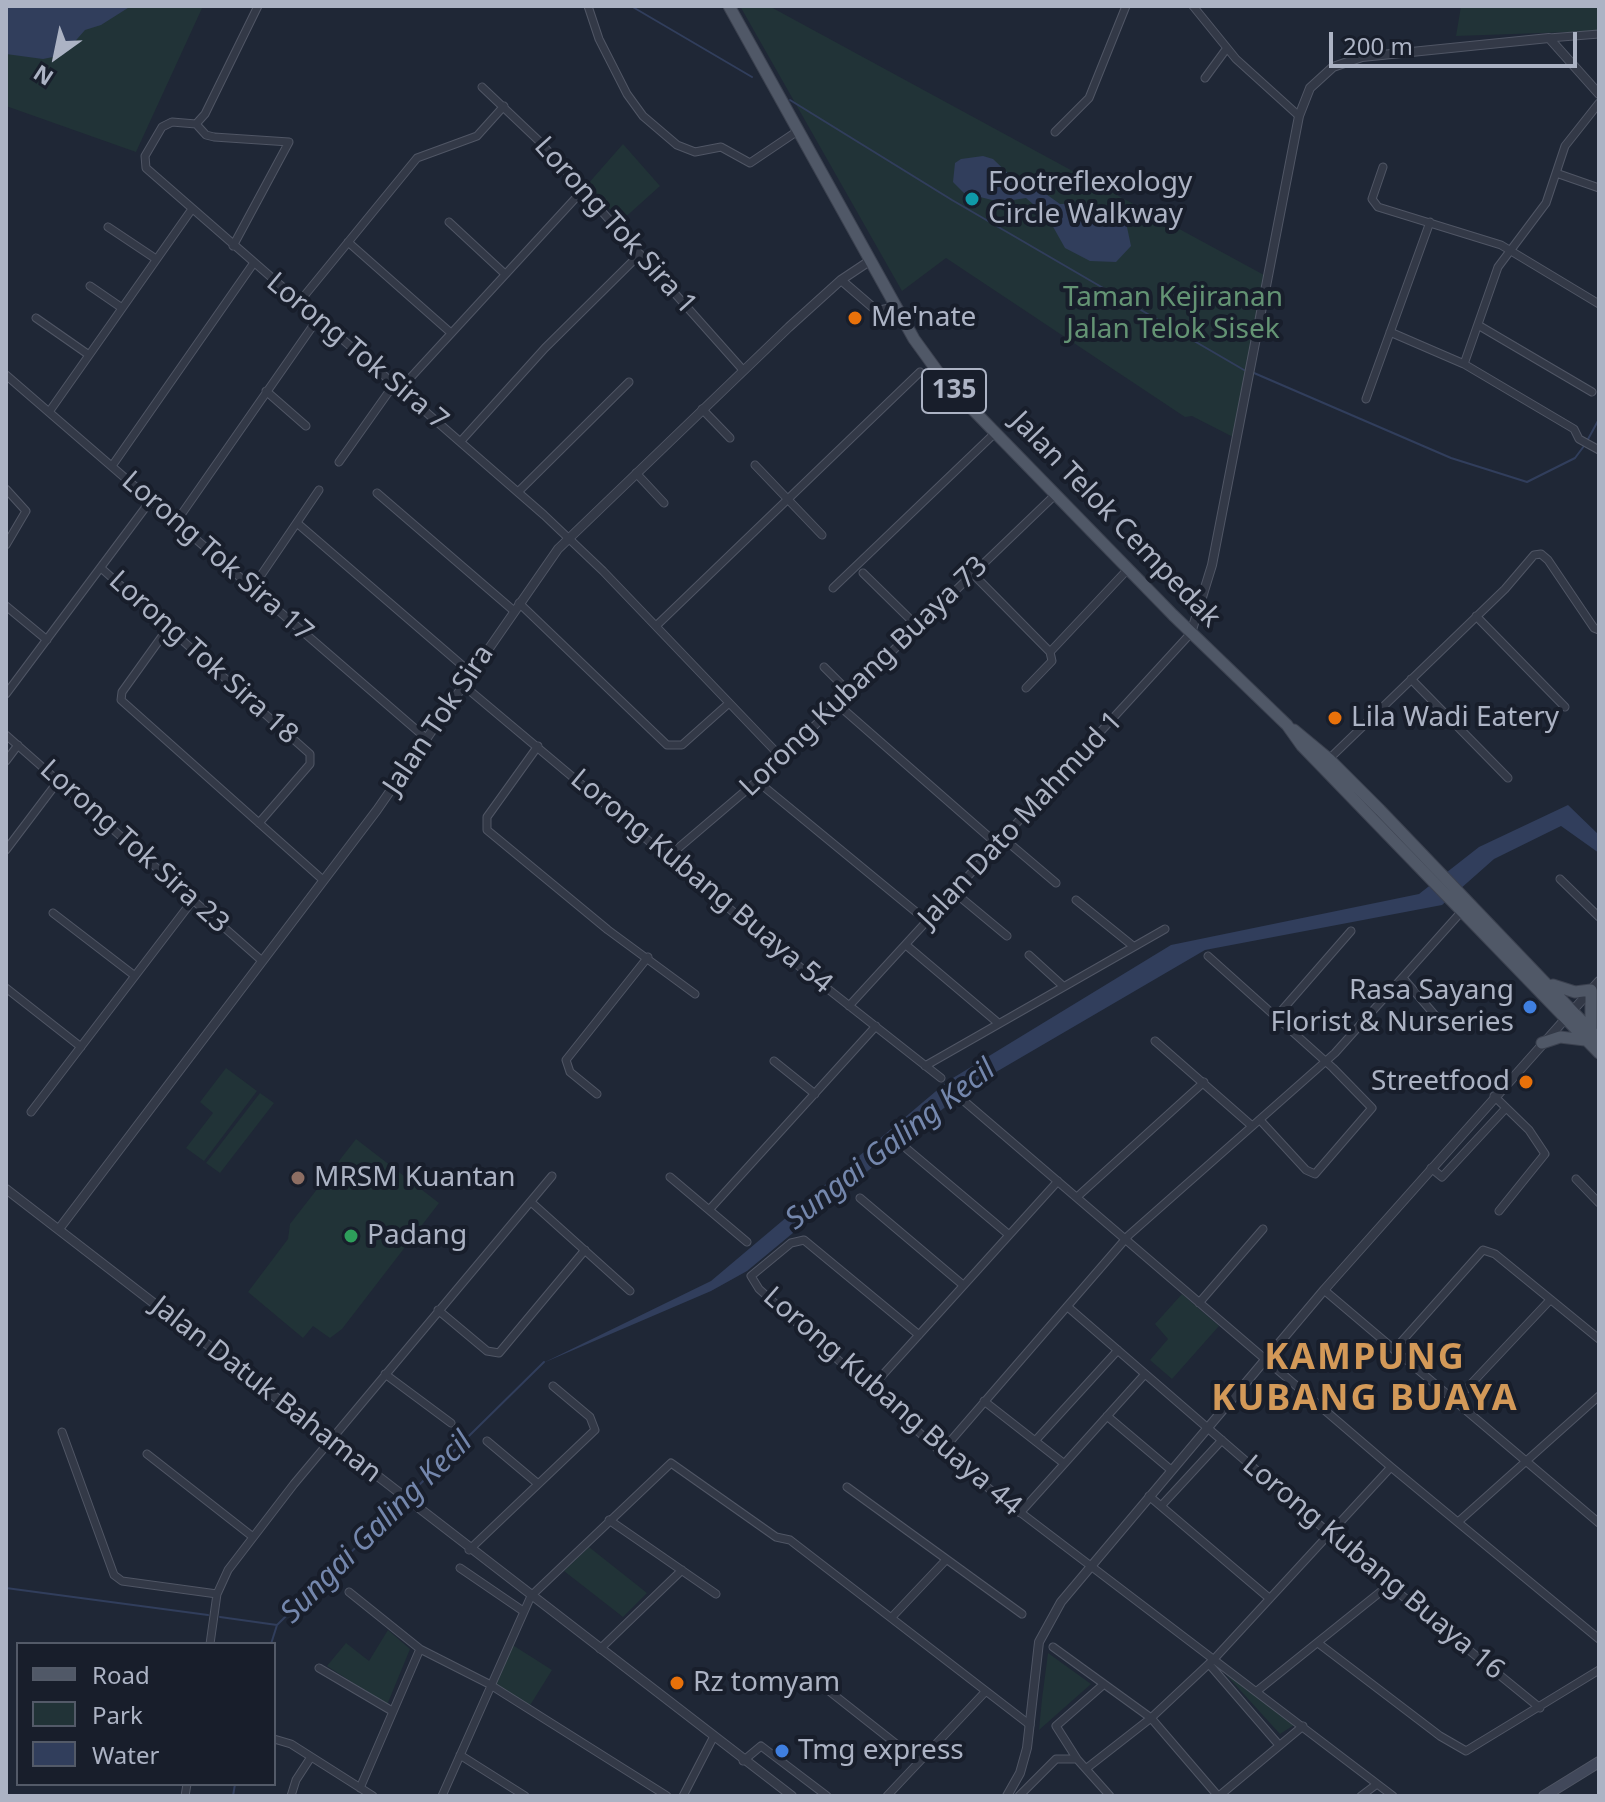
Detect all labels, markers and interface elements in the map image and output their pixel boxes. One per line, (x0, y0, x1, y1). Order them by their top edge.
north arrow (16, 16, 96, 96)
scale bar (1333, 16, 1581, 66)
text: 200 m (1343, 29, 1413, 62)
text: N (27, 59, 59, 94)
street label: Lorong Tok Sira 1 (527, 131, 703, 321)
place label: Footreflexology Circle Walkway (988, 166, 1192, 232)
marker: Footreflexology Circle Walkway (963, 190, 981, 208)
street label: Lorong Tok Sira 7 (259, 266, 455, 438)
park label: Taman Kejiranan Jalan Telok Sisek (1063, 281, 1283, 347)
place label: Me'nate (871, 301, 976, 335)
marker: Me'nate (846, 309, 864, 327)
road number: 135 (922, 369, 986, 413)
street label: Jalan Telok Cempedak (1003, 405, 1227, 635)
street label: Lorong Tok Sira 17 (114, 465, 320, 649)
street label: Lorong Kubang Buaya 73 (733, 550, 995, 804)
street label: Lorong Tok Sira 18 (102, 564, 304, 752)
street label: Jalan Tok Sira (377, 639, 501, 801)
place label: Lila Wadi Eatery (1351, 701, 1559, 735)
street label: Jalan Dato Mahmud 1 (912, 705, 1130, 935)
marker: Lila Wadi Eatery (1326, 709, 1344, 727)
street label: Lorong Tok Sira 23 (33, 753, 235, 941)
street label: Lorong Kubang Buaya 54 (563, 763, 839, 1001)
place label: Rasa Sayang Florist & Nurseries (1271, 974, 1514, 1040)
marker: Rasa Sayang Florist & Nurseries (1521, 998, 1539, 1016)
water label: Sungai Galing Kecil (779, 1052, 1003, 1238)
place label: Streetfood (1371, 1065, 1510, 1099)
marker: Streetfood (1517, 1073, 1535, 1091)
place label: MRSM Kuantan (314, 1161, 516, 1195)
marker: MRSM Kuantan (289, 1169, 307, 1187)
place label: Padang (367, 1219, 467, 1253)
marker: Padang (342, 1227, 360, 1245)
street label: Lorong Kubang Buaya 44 (756, 1281, 1028, 1523)
street label: Jalan Datuk Bahaman (144, 1290, 388, 1490)
district label: KAMPUNG KUBANG BUAYA (1211, 1337, 1519, 1422)
water label: Sungai Galing Kecil (274, 1425, 480, 1631)
street label: Lorong Kubang Buaya 16 (1235, 1449, 1511, 1687)
legend (16, 1642, 276, 1786)
text: Road (92, 1658, 150, 1691)
place label: Rz tomyam (693, 1666, 840, 1700)
marker: Rz tomyam (668, 1674, 686, 1692)
text: Park (92, 1698, 143, 1731)
place label: Tmg express (798, 1734, 964, 1768)
text: Water (92, 1738, 159, 1771)
marker: Tmg express (773, 1742, 791, 1760)

